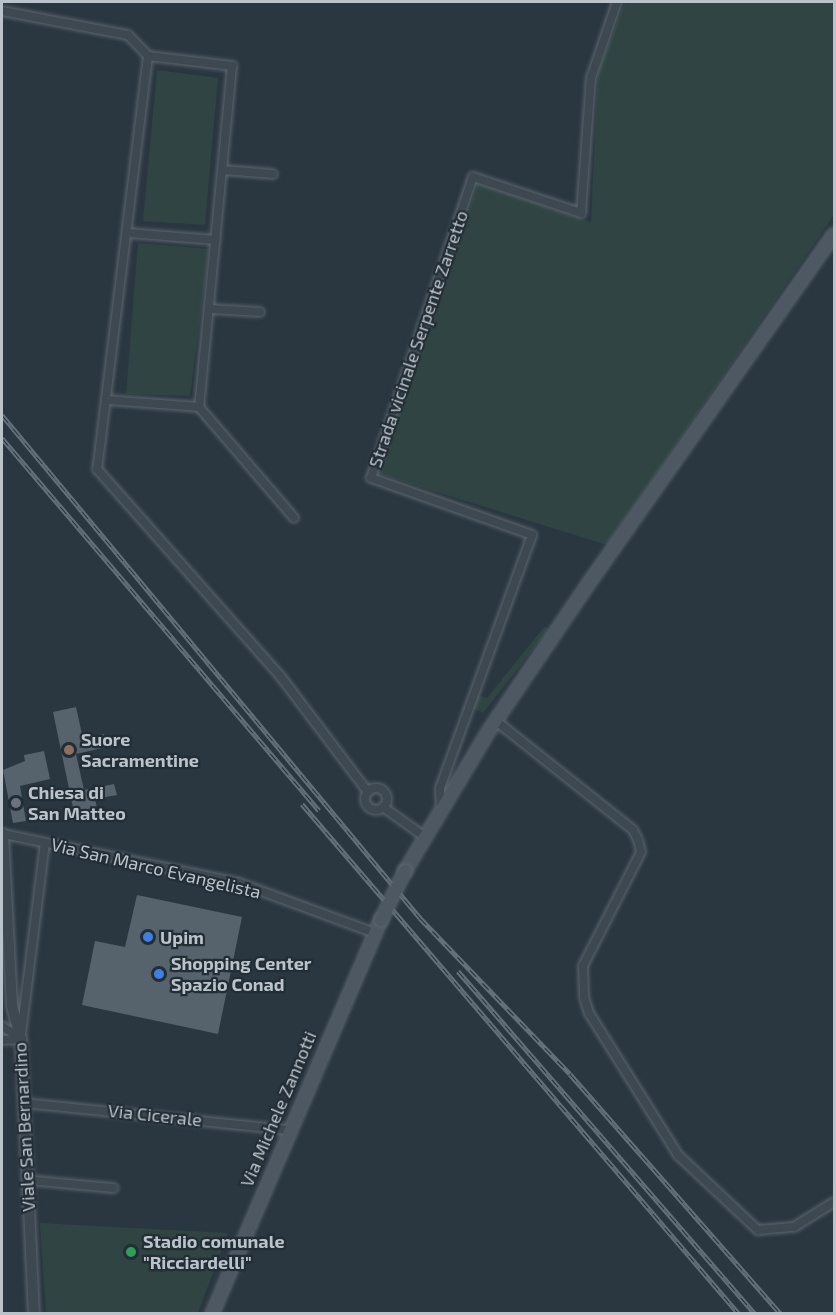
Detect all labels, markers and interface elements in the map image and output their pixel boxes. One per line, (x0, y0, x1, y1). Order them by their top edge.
street label: Strada vicinale Serpente Zarretto (364, 207, 472, 471)
place label: Suore Sacramentine (81, 729, 199, 771)
marker: Suore Sacramentine (62, 743, 76, 757)
place label: Chiesa di San Matteo (28, 782, 126, 824)
marker: Chiesa di San Matteo (9, 796, 23, 810)
street label: Via San Marco Evangelista (49, 833, 263, 903)
place label: Upim (160, 926, 204, 948)
marker: Upim (141, 930, 155, 944)
place label: Shopping Center Spazio Conad (171, 953, 311, 996)
marker: Shopping Center Spazio Conad (152, 967, 166, 981)
street label: Via Michele Zannotti (235, 1028, 321, 1190)
street label: Viale San Bernardino (9, 1042, 39, 1212)
street label: Via Cicerale (107, 1099, 203, 1131)
place label: Stadio comunale "Ricciardelli" (143, 1231, 285, 1274)
marker: Stadio comunale "Ricciardelli" (124, 1245, 138, 1259)

